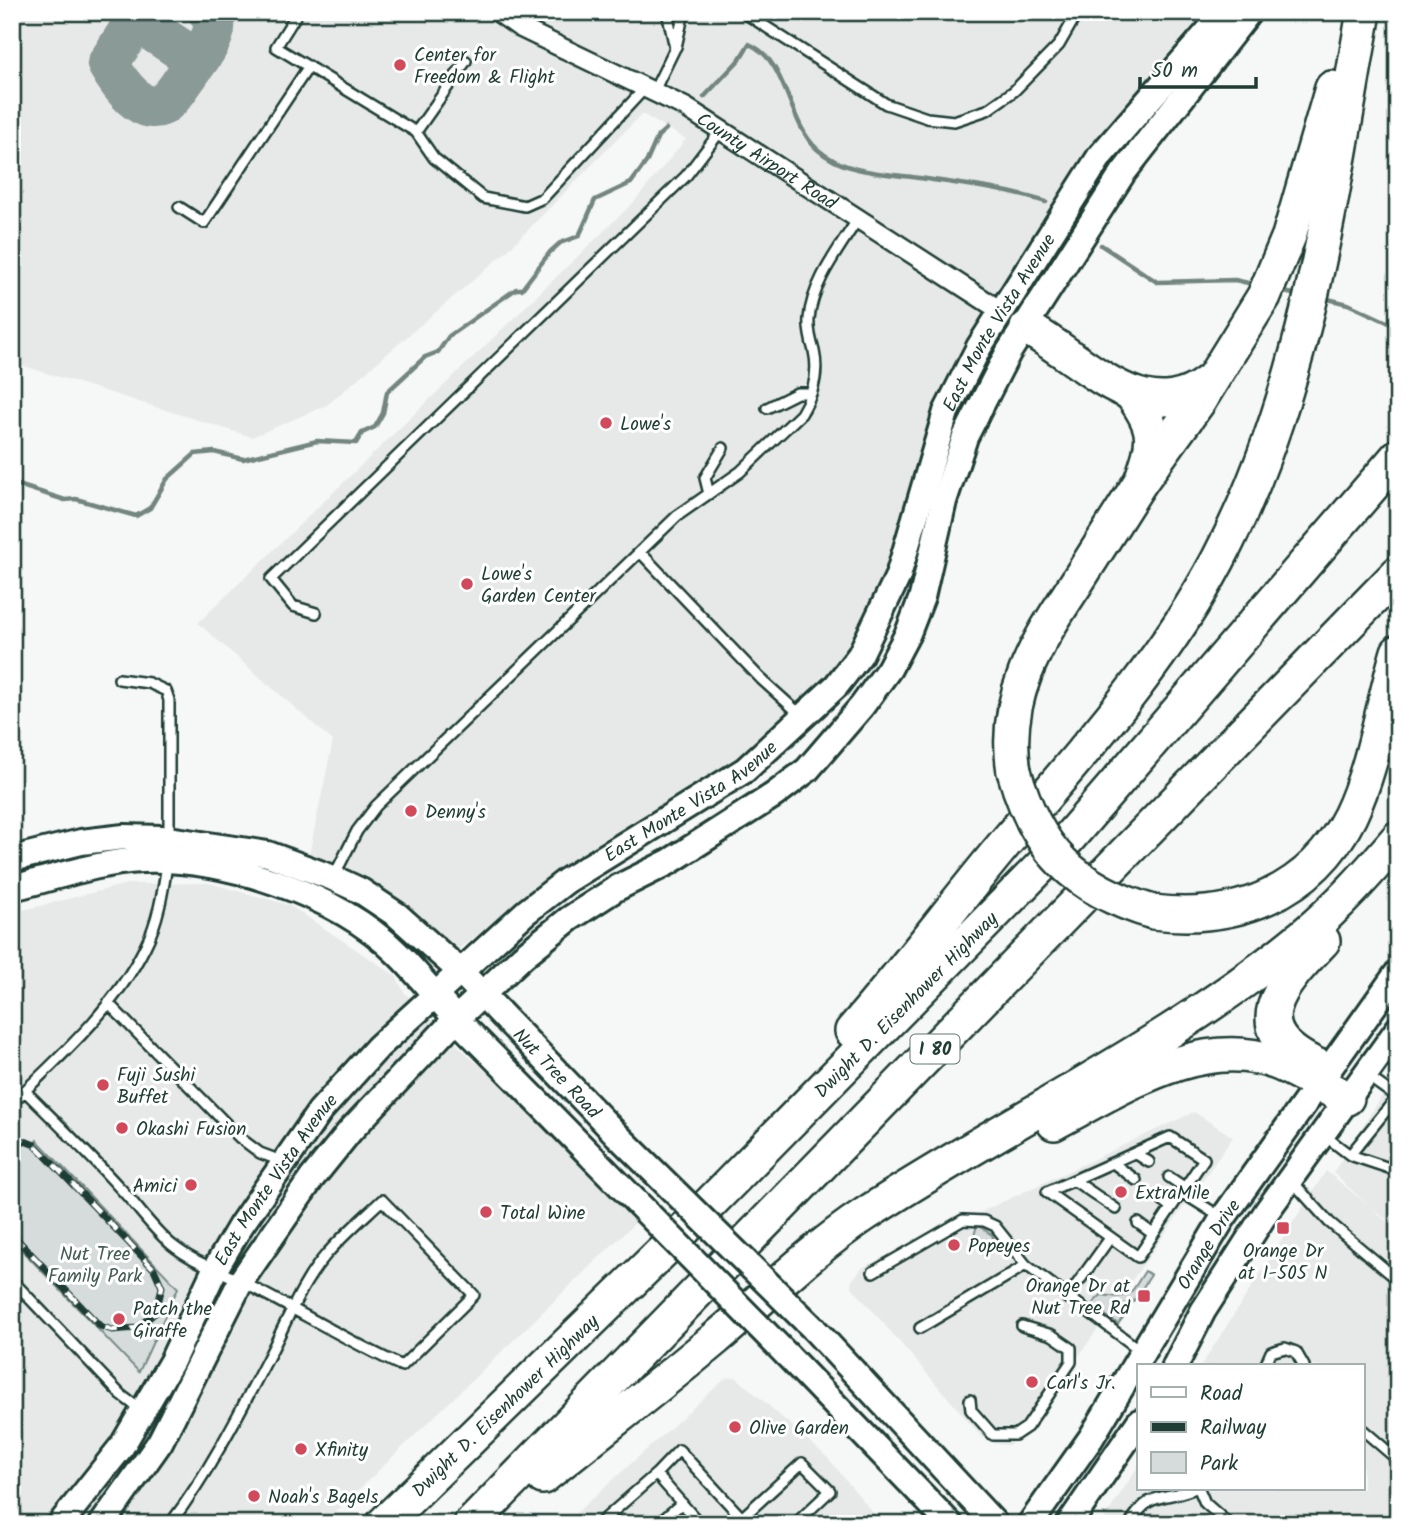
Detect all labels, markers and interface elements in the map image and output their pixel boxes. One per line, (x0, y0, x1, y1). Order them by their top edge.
place label: Center for Freedom & Flight (414, 41, 555, 93)
scale bar (1140, 46, 1256, 90)
text: 50 m (1151, 55, 1198, 88)
marker: Center for Freedom & Flight (392, 57, 408, 73)
street label: County Airport Road (690, 105, 843, 219)
street label: East Monte Vista Avenue (935, 228, 1065, 418)
place label: Lowe's (620, 410, 671, 440)
marker: Lowe's (598, 415, 614, 431)
place label: Lowe's Garden Center (481, 560, 598, 612)
marker: Lowe's Garden Center (459, 576, 475, 592)
street label: East Monte Vista Avenue (599, 734, 786, 871)
place label: Denny's (425, 798, 486, 828)
marker: Denny's (403, 803, 419, 819)
street label: Dwight D. Eisenhower Highway (808, 905, 1007, 1106)
street label: Nut Tree Road (505, 1022, 607, 1127)
road number: I 80 (911, 1034, 960, 1064)
place label: Fuji Sushi Buffet (117, 1061, 197, 1113)
marker: Fuji Sushi Buffet (95, 1077, 111, 1093)
street label: East Monte Vista Avenue (207, 1087, 346, 1272)
place label: Okashi Fusion (136, 1115, 246, 1145)
marker: Okashi Fusion (114, 1120, 130, 1136)
place label: Amici (133, 1172, 178, 1202)
marker: Amici (183, 1177, 199, 1193)
place label: ExtraMile (1135, 1179, 1210, 1209)
marker: ExtraMile (1113, 1184, 1129, 1200)
street label: Orange Drive (1170, 1193, 1249, 1296)
place label: Total Wine (500, 1199, 586, 1229)
marker: Total Wine (478, 1204, 494, 1220)
marker: Orange Dr at I-505 N (1275, 1220, 1291, 1236)
place label: Popeyes (968, 1232, 1030, 1262)
marker: Popeyes (946, 1237, 962, 1253)
place label: Orange Dr at I-505 N (1239, 1237, 1328, 1289)
park label: Nut Tree Family Park (48, 1240, 142, 1292)
place label: Orange Dr at Nut Tree Rd (1025, 1272, 1131, 1324)
marker: Orange Dr at Nut Tree Rd (1136, 1288, 1152, 1304)
place label: Patch the Giraffe (133, 1295, 212, 1347)
street label: Dwight D. Eisenhower Highway (405, 1307, 608, 1505)
marker: Patch the Giraffe (111, 1311, 127, 1327)
legend (1137, 1364, 1364, 1490)
place label: Carl's Jr. (1046, 1369, 1115, 1399)
marker: Carl's Jr. (1024, 1374, 1040, 1390)
text: Road (1200, 1378, 1243, 1411)
text: Railway (1200, 1412, 1266, 1445)
place label: Olive Garden (749, 1414, 849, 1444)
marker: Olive Garden (727, 1419, 743, 1435)
place label: Xfinity (315, 1436, 369, 1466)
marker: Xfinity (293, 1441, 309, 1457)
text: Park (1200, 1448, 1238, 1481)
place label: Noah's Bagels (268, 1483, 378, 1513)
marker: Noah's Bagels (246, 1488, 262, 1504)

